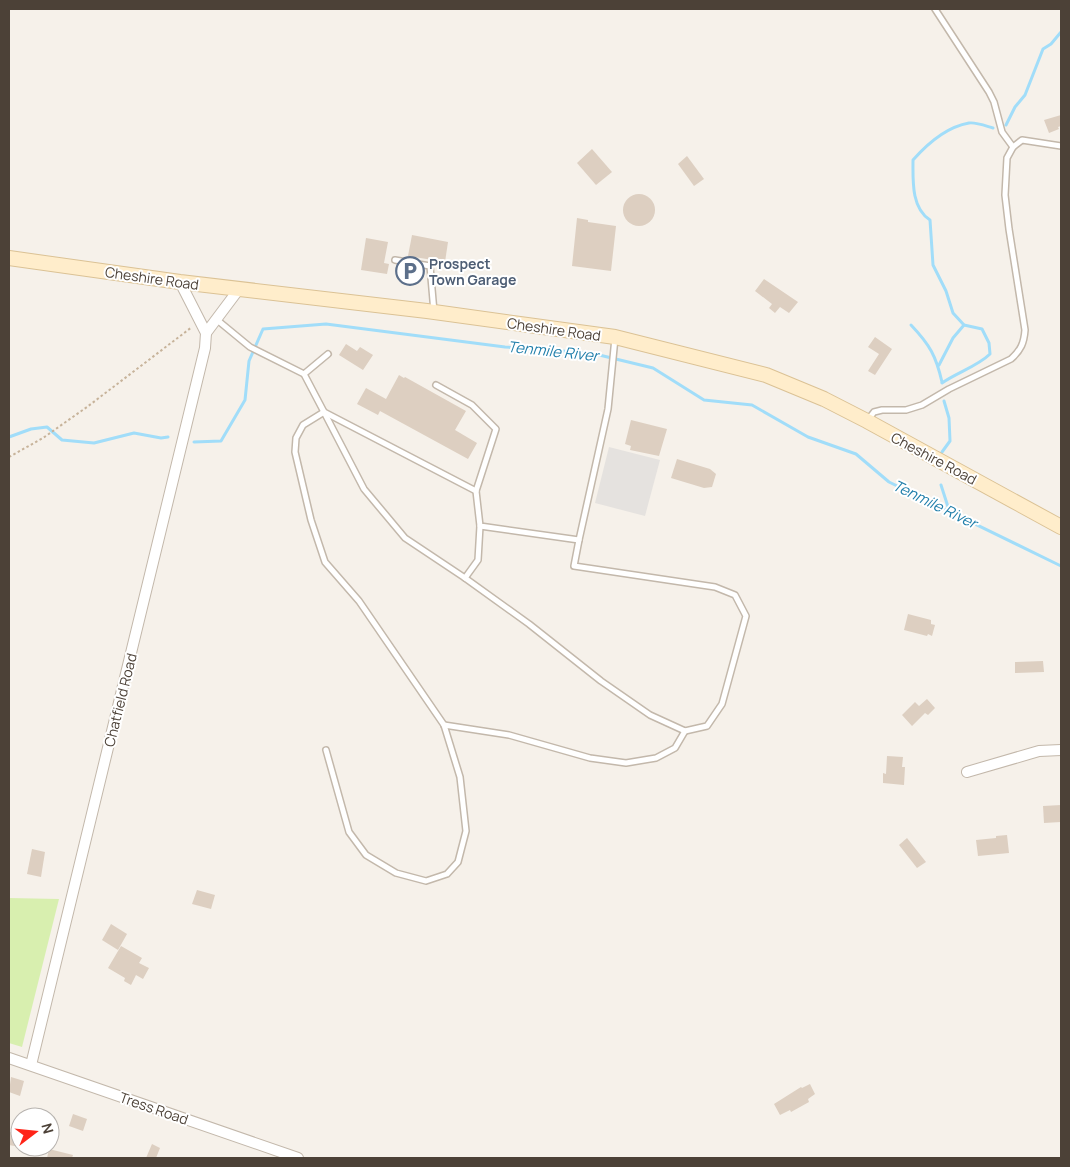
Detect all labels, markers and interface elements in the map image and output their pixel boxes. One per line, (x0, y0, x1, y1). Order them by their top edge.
place label: Prospect Town Garage (429, 254, 516, 289)
parking icon: Prospect Town Garage (395, 256, 425, 286)
street label: Cheshire Road (104, 262, 200, 294)
street label: Cheshire Road (506, 313, 602, 345)
water label: Tenmile River (507, 336, 602, 366)
street label: Cheshire Road (888, 427, 980, 489)
water label: Tenmile River (889, 475, 983, 535)
street label: Chatfield Road (99, 651, 141, 749)
street label: Tress Road (117, 1087, 191, 1129)
north arrow (10, 1107, 60, 1157)
text: N (37, 1121, 58, 1136)

